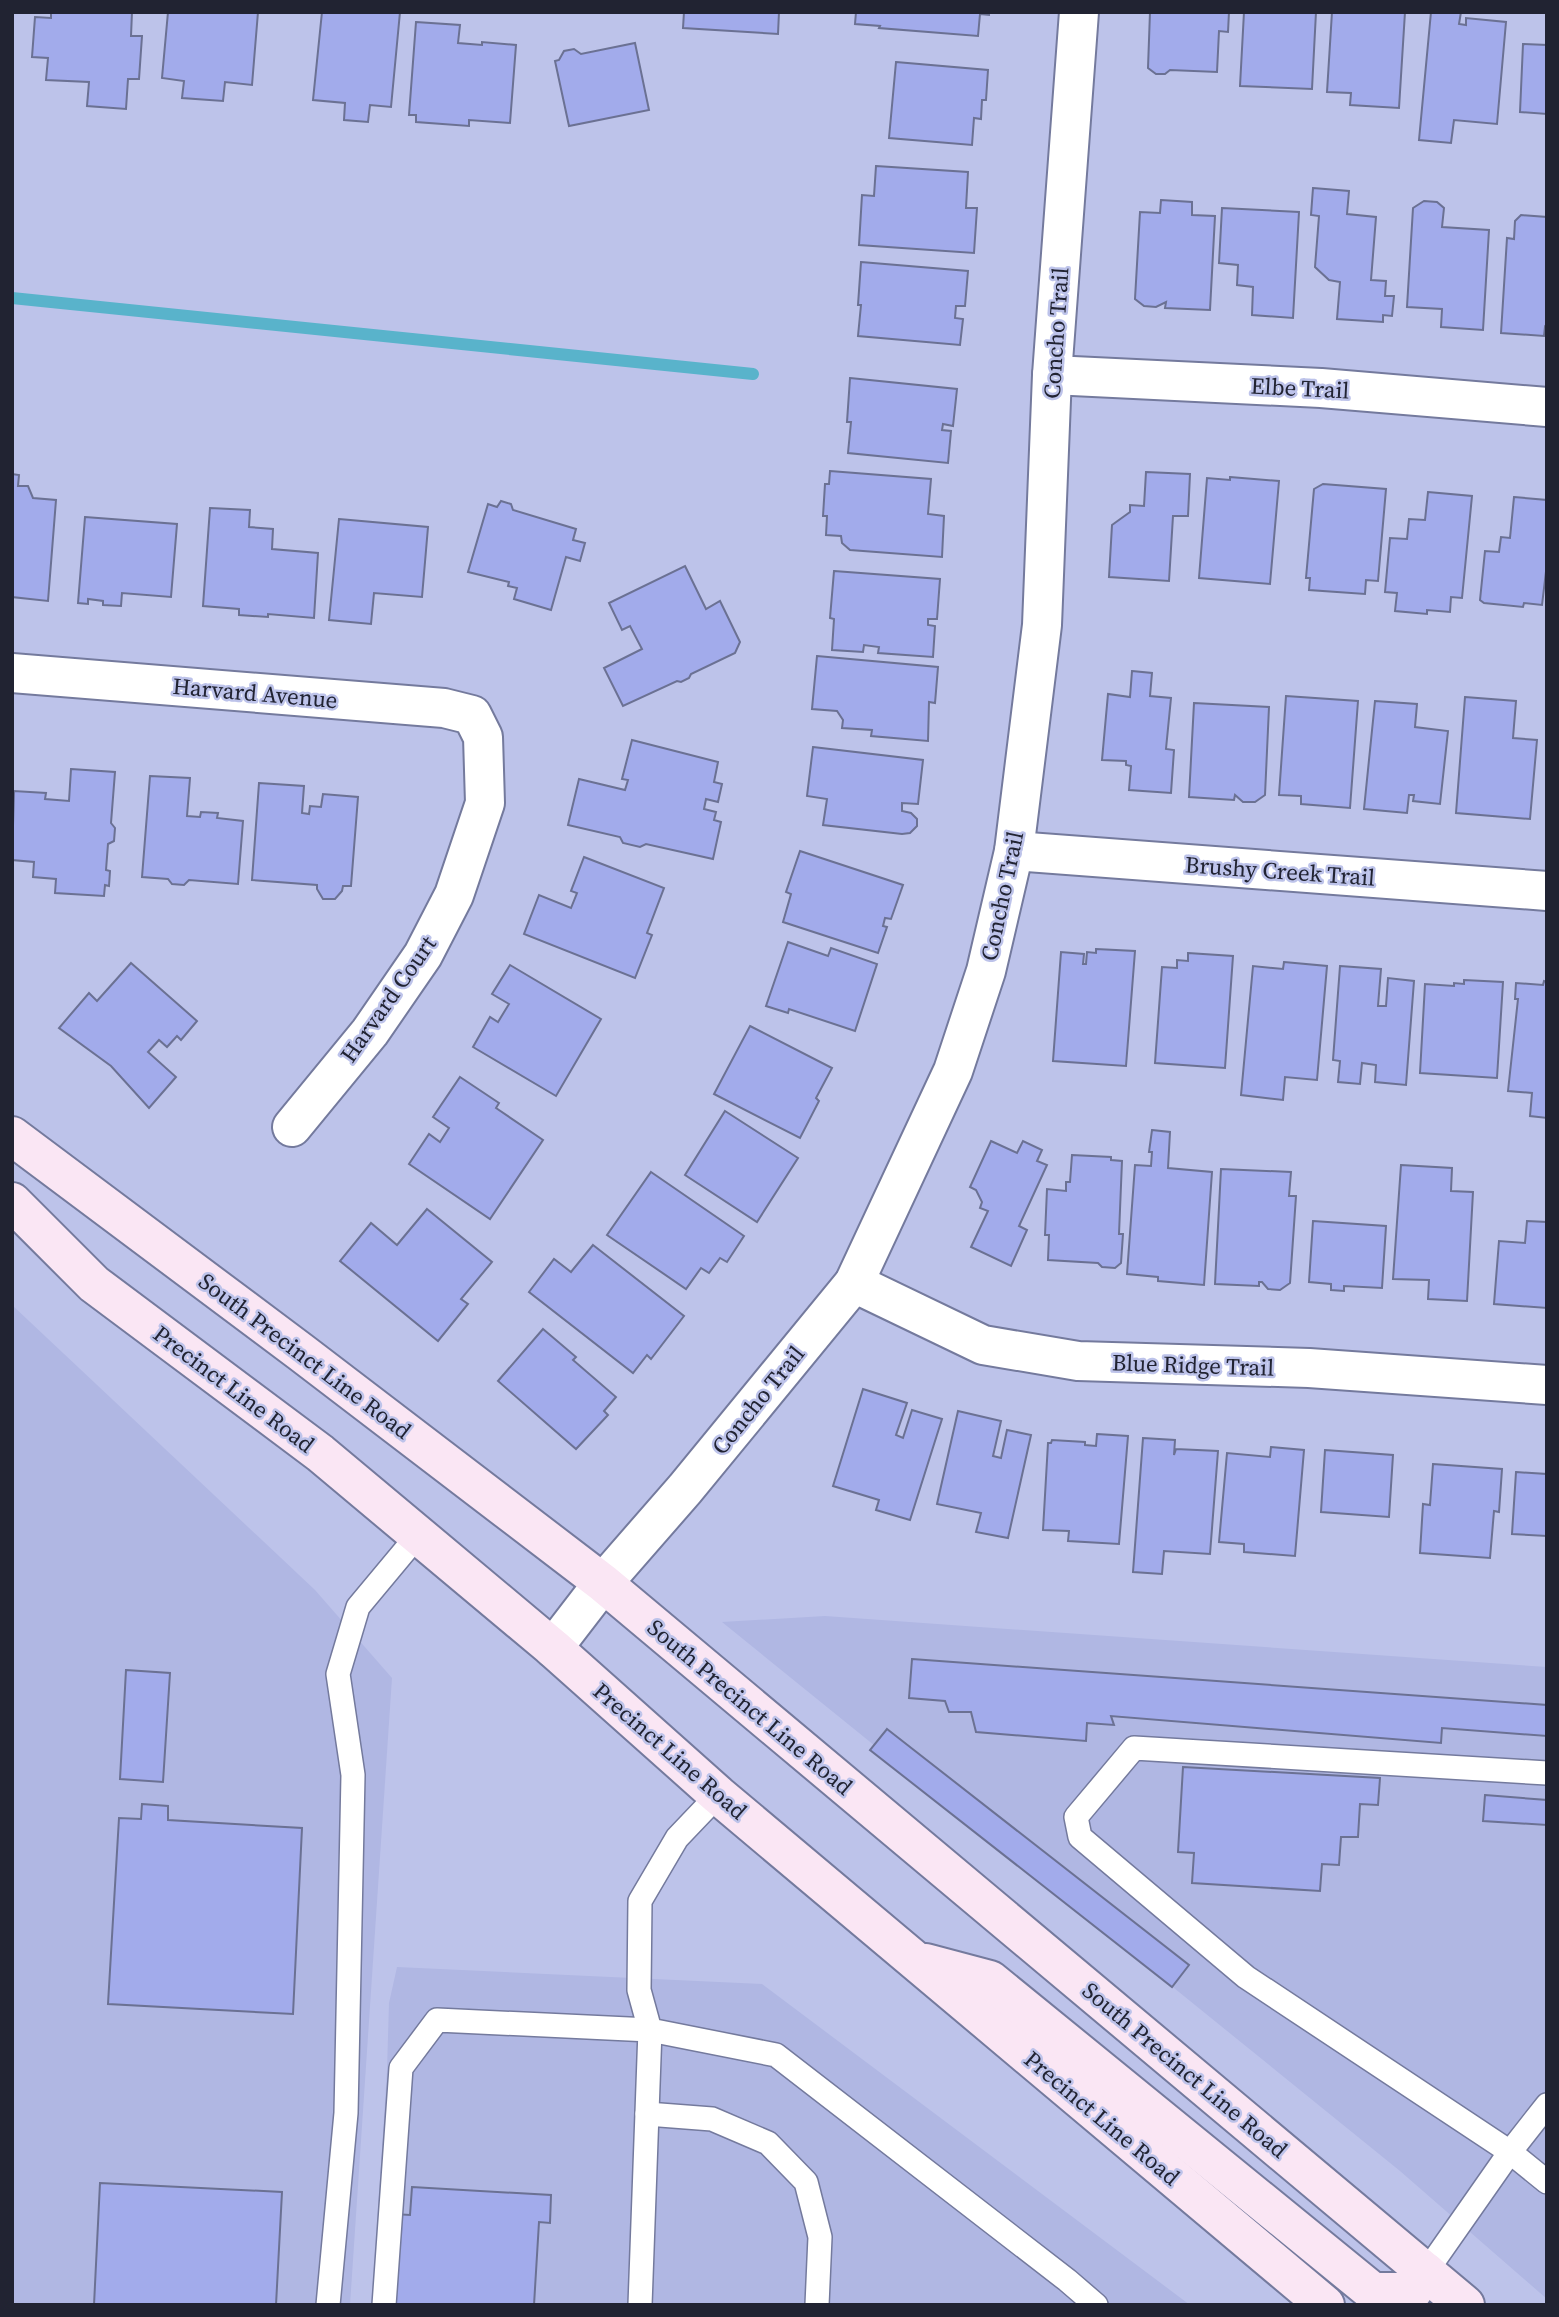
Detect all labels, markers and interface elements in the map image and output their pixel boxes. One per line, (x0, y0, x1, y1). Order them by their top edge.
street label: Concho Trail (1035, 266, 1077, 400)
street label: Elbe Trail (1250, 369, 1350, 407)
street label: Harvard Avenue (171, 670, 339, 716)
street label: Concho Trail (973, 828, 1031, 964)
street label: Brushy Creek Trail (1184, 848, 1376, 894)
street label: Harvard Court (332, 929, 444, 1069)
street label: South Precinct Line Road (193, 1267, 417, 1445)
street label: Precinct Line Road (148, 1320, 320, 1458)
street label: Concho Trail (704, 1339, 812, 1461)
street label: Blue Ridge Trail (1111, 1346, 1275, 1384)
street label: South Precinct Line Road (642, 1613, 858, 1801)
street label: Precinct Line Road (588, 1677, 752, 1825)
street label: South Precinct Line Road (1077, 1976, 1293, 2164)
street label: Precinct Line Road (1019, 2045, 1185, 2191)

